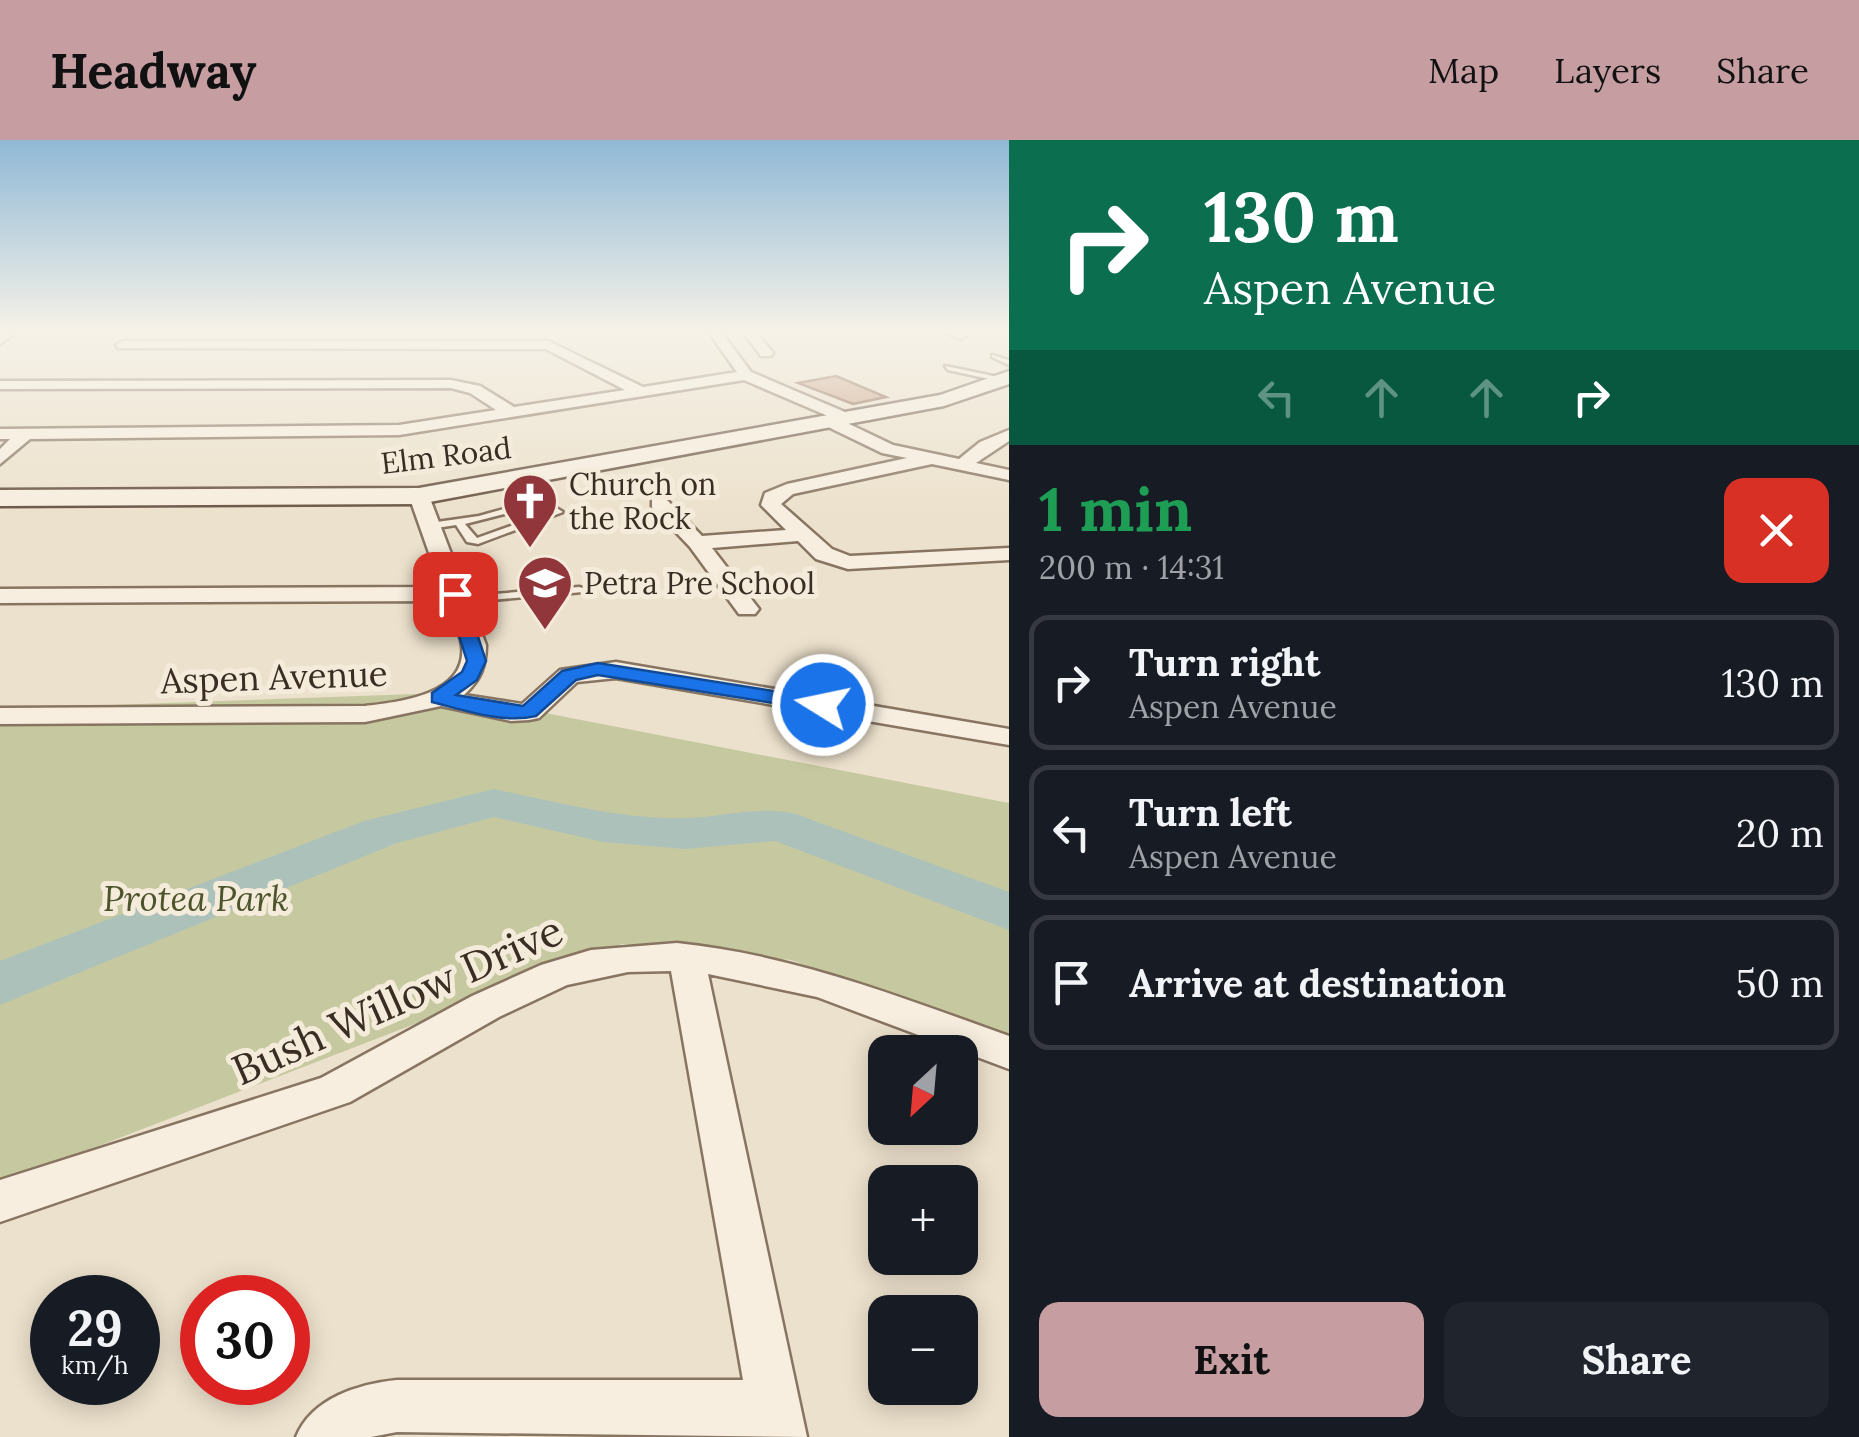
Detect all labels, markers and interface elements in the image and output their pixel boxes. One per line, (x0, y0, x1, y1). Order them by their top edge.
text: Headway (50, 40, 256, 101)
text: Map (1428, 48, 1499, 93)
text: Layers (1554, 48, 1661, 93)
text: Share (1716, 48, 1809, 93)
text: 130 m (1204, 172, 1399, 261)
icon: right (1039, 180, 1169, 310)
text: Aspen Avenue (1204, 259, 1496, 316)
icon: left (1249, 370, 1304, 425)
icon: ahead (1354, 370, 1409, 425)
icon: ahead (1459, 370, 1514, 425)
icon: right (1564, 370, 1619, 425)
street label: Elm Road (379, 428, 513, 482)
place label: Church on the Rock (569, 465, 716, 537)
church icon: Church on the Rock (500, 471, 560, 550)
text: 1 min (1039, 471, 1192, 547)
button: close (1724, 478, 1829, 583)
text: 200 m · 14:31 (1039, 547, 1224, 588)
pin (413, 552, 498, 637)
school or university icon: Petra Pre School (515, 553, 575, 632)
place label: Petra Pre School (584, 564, 815, 602)
icon: arrive (428, 567, 483, 622)
text: Turn right (1129, 638, 1320, 686)
street label: Aspen Avenue (159, 651, 388, 703)
position arrow (771, 653, 875, 757)
icon: right (1044, 655, 1099, 710)
text: 130 m (1721, 659, 1824, 707)
text: Aspen Avenue (1129, 686, 1337, 727)
text: Turn left (1129, 788, 1292, 836)
icon: left (1044, 805, 1099, 860)
text: 20 m (1736, 809, 1824, 857)
text: Aspen Avenue (1129, 836, 1337, 877)
park label: Protea Park (103, 876, 289, 921)
street label: Bush Willow Drive (223, 903, 571, 1097)
icon: arrive (1044, 955, 1099, 1010)
text: Arrive at destination (1129, 959, 1506, 1007)
text: 50 m (1736, 959, 1824, 1007)
north arrow (868, 1035, 978, 1145)
map controls (868, 1035, 978, 1405)
button: + (868, 1165, 978, 1275)
speed limit sign: 30 (180, 1275, 310, 1405)
button: − (868, 1295, 978, 1405)
text: 29 (67, 1296, 123, 1360)
button: Exit (1039, 1302, 1424, 1417)
button: Share (1444, 1302, 1829, 1417)
text: km/h (61, 1349, 129, 1381)

